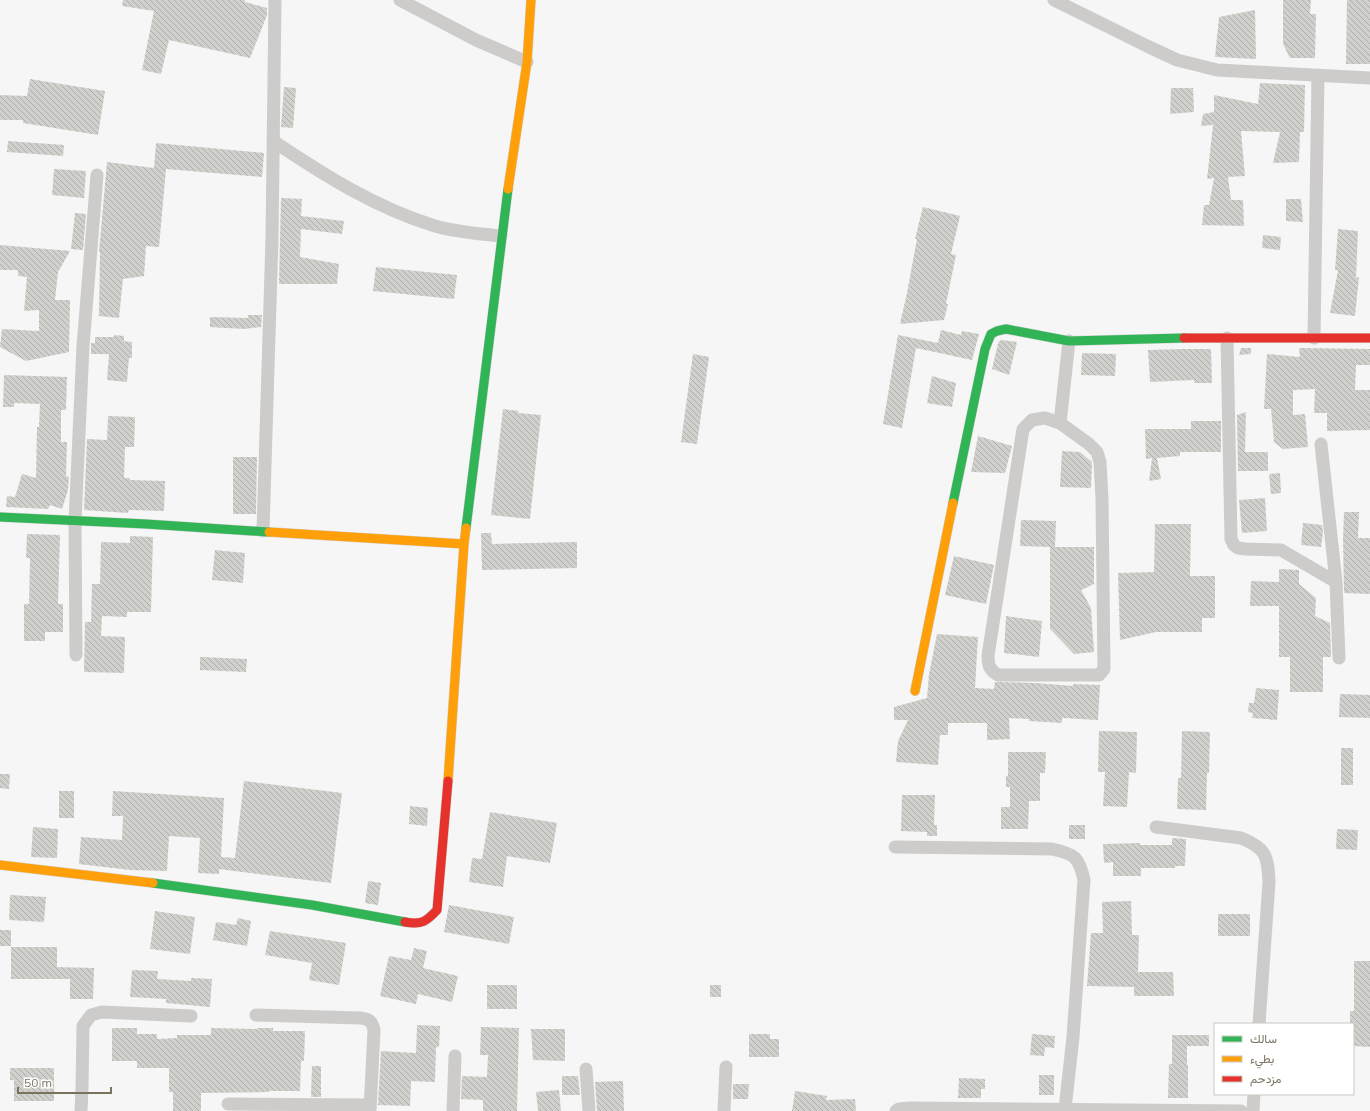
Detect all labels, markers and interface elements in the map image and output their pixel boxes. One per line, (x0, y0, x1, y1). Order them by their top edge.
legend (1214, 1023, 1354, 1095)
text: سالك (1250, 1031, 1277, 1046)
text: بطيء (1250, 1051, 1274, 1069)
scale bar (18, 1069, 111, 1095)
text: مزدحم (1250, 1071, 1281, 1087)
text: 50 m (24, 1075, 52, 1090)

